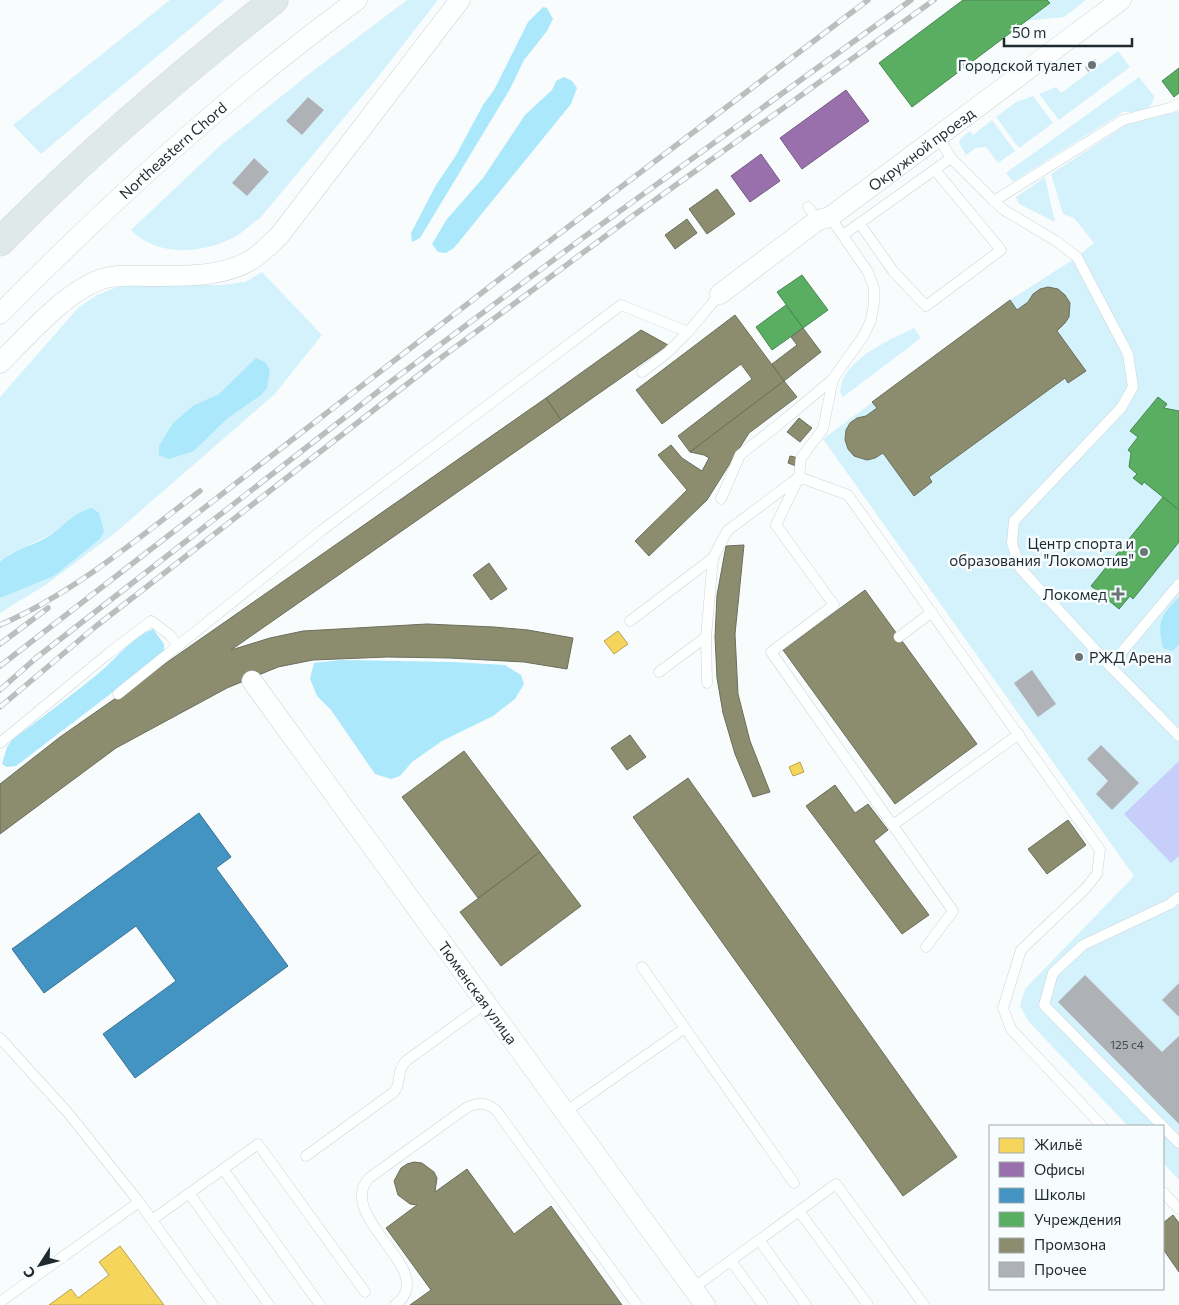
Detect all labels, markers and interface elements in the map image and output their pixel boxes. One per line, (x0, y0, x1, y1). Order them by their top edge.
scale bar (1004, 15, 1132, 47)
text: 50 m (1012, 23, 1046, 41)
place label: Городской туалет (958, 56, 1082, 74)
marker: Городской туалет (1086, 59, 1098, 71)
street label: Northeastern Chord (115, 98, 230, 203)
street label: Окружной проезд (865, 103, 978, 194)
place label: Центр спорта и образования "Локомотив" (949, 534, 1134, 569)
marker: Центр спорта и образования "Локомотив" (1138, 546, 1150, 558)
place label: Локомед (1043, 585, 1107, 603)
marker: Локомед (1111, 587, 1125, 601)
place label: РЖД Арена (1089, 648, 1172, 666)
marker: РЖД Арена (1073, 651, 1085, 663)
street label: Тюменская улица (435, 938, 522, 1048)
house number: 125 с4 (1110, 1037, 1144, 1051)
legend (989, 1125, 1164, 1290)
text: Жильё (1034, 1135, 1082, 1153)
text: Офисы (1034, 1160, 1085, 1178)
text: Школы (1034, 1185, 1086, 1203)
text: Учреждения (1034, 1210, 1121, 1228)
text: Промзона (1034, 1235, 1106, 1253)
north arrow (15, 1240, 65, 1290)
text: Прочее (1034, 1260, 1087, 1278)
text: С (19, 1264, 39, 1282)

